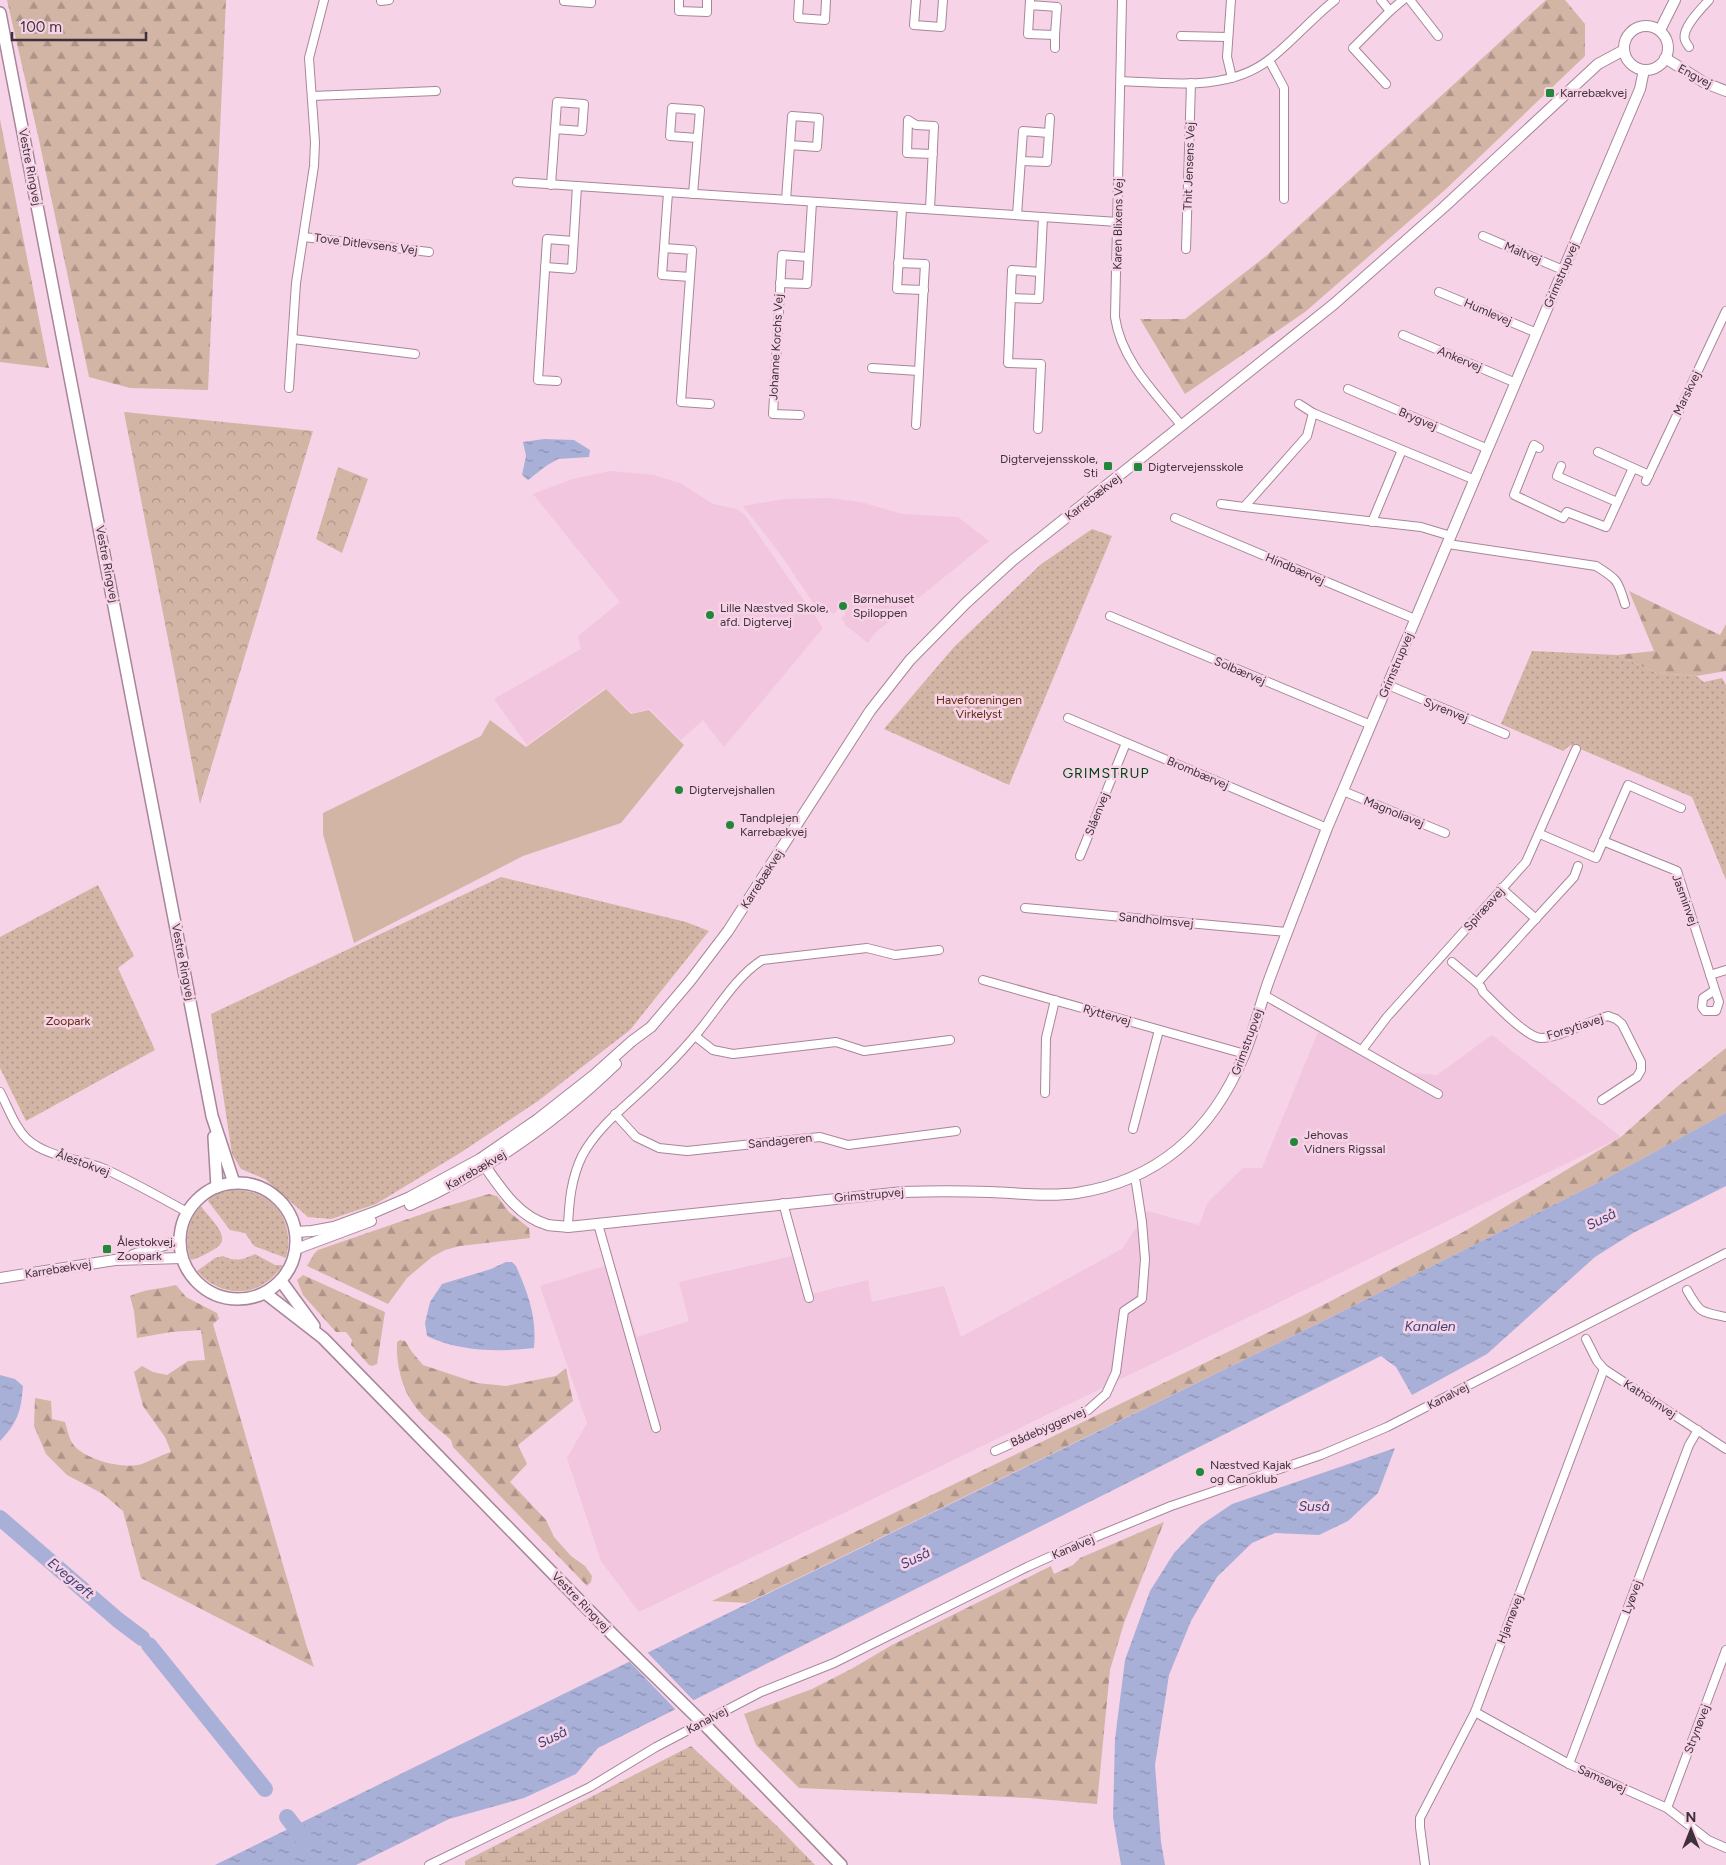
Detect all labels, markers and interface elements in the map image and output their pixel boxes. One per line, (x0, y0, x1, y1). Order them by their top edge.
scale bar (12, 10, 146, 42)
text: 100 m (20, 18, 62, 36)
street label: Engvej (1675, 61, 1715, 91)
place label: Karrebækvej (1560, 86, 1627, 100)
marker: Karrebækvej (1544, 87, 1556, 99)
street label: Thit Jensens Vej (1180, 122, 1198, 210)
street label: Vestre Ringvej (16, 127, 44, 207)
street label: Karen Blixens Vej (1110, 178, 1126, 270)
street label: Tove Ditlevsens Vej (313, 231, 419, 257)
street label: Maltvej (1502, 239, 1544, 267)
street label: Grimstrupvej (1541, 240, 1581, 310)
street label: Johanne Korchs Vej (766, 293, 786, 401)
street label: Humlevej (1462, 296, 1514, 328)
street label: Ankervej (1436, 343, 1484, 375)
street label: Marskvej (1670, 369, 1704, 417)
street label: Brygvej (1397, 405, 1439, 433)
place label: Digtervejensskole, Sti (1000, 452, 1098, 480)
marker: Digtervejensskole, Sti (1102, 460, 1114, 472)
place label: Digtervejensskole (1148, 460, 1244, 474)
marker: Digtervejensskole (1132, 461, 1144, 473)
street label: Karrebækvej (1062, 471, 1124, 523)
street label: Vestre Ringvej (93, 524, 121, 604)
street label: Hindbærvej (1263, 550, 1327, 588)
place label: Børnehuset Spiloppen (853, 592, 915, 620)
marker: Børnehuset Spiloppen (837, 600, 849, 612)
place label: Lille Næstved Skole, afd. Digtervej (720, 601, 829, 629)
marker: Lille Næstved Skole, afd. Digtervej (704, 609, 716, 621)
street label: Grimstrupvej (1376, 630, 1416, 700)
street label: Solbærvej (1212, 654, 1268, 688)
park label: Haveforeningen Virkelyst (936, 693, 1022, 721)
street label: Syrenvej (1422, 695, 1470, 725)
street label: Brombærvej (1165, 754, 1231, 792)
district label: GRIMSTRUP (1062, 765, 1150, 782)
place label: Digtervejshallen (689, 783, 775, 797)
marker: Digtervejshallen (673, 784, 685, 796)
street label: Slåenvej (1082, 790, 1112, 838)
street label: Magnoliavej (1362, 793, 1426, 831)
place label: Tandplejen Karrebækvej (740, 811, 807, 839)
marker: Tandplejen Karrebækvej (724, 819, 736, 831)
street label: Karrebækvej (738, 847, 786, 911)
street label: Jasminvej (1669, 873, 1701, 927)
street label: Spiræavej (1461, 884, 1507, 934)
street label: Sandholmsvej (1118, 910, 1194, 930)
street label: Vestre Ringvej (169, 922, 197, 1002)
street label: Ryttervej (1081, 1001, 1133, 1029)
street label: Grimstrupvej (1228, 1007, 1266, 1077)
street label: Forsytiavej (1545, 1011, 1605, 1043)
park label: Zoopark (46, 1014, 91, 1028)
place label: Jehovas Vidners Rigssal (1304, 1128, 1385, 1156)
street label: Sandageren (747, 1131, 813, 1151)
marker: Jehovas Vidners Rigssal (1288, 1136, 1300, 1148)
street label: Ålestokvej (54, 1147, 112, 1179)
street label: Karrebækvej (443, 1147, 509, 1193)
street label: Grimstrupvej (834, 1185, 904, 1205)
water label: Suså (1583, 1205, 1619, 1234)
place label: Ålestokvej, Zoopark (117, 1235, 176, 1263)
marker: Ålestokvej, Zoopark (101, 1243, 113, 1255)
street label: Karrebækvej (24, 1257, 92, 1281)
water label: Kanalen (1404, 1318, 1456, 1335)
street label: Katholmvej (1621, 1377, 1679, 1421)
street label: Kanalvej (1425, 1380, 1471, 1412)
street label: Bådebyggervej (1008, 1404, 1088, 1450)
place label: Næstved Kajak og Canoklub (1210, 1458, 1291, 1486)
marker: Næstved Kajak og Canoklub (1194, 1466, 1206, 1478)
water label: Suså (1298, 1498, 1330, 1515)
street label: Kanalvej (1050, 1532, 1096, 1562)
water label: Suså (897, 1544, 933, 1573)
water label: Evegrøft (44, 1554, 98, 1603)
street label: Vestre Ringvej (549, 1569, 613, 1635)
street label: Lyøvej (1619, 1578, 1645, 1616)
street label: Hjarnøvej (1494, 1592, 1526, 1646)
street label: Strynøvej (1681, 1702, 1713, 1756)
street label: Kanalvej (684, 1703, 730, 1737)
water label: Suså (534, 1723, 570, 1752)
street label: Samsøvej (1575, 1762, 1629, 1796)
north arrow (1666, 1805, 1716, 1855)
text: N (1686, 1809, 1696, 1826)

